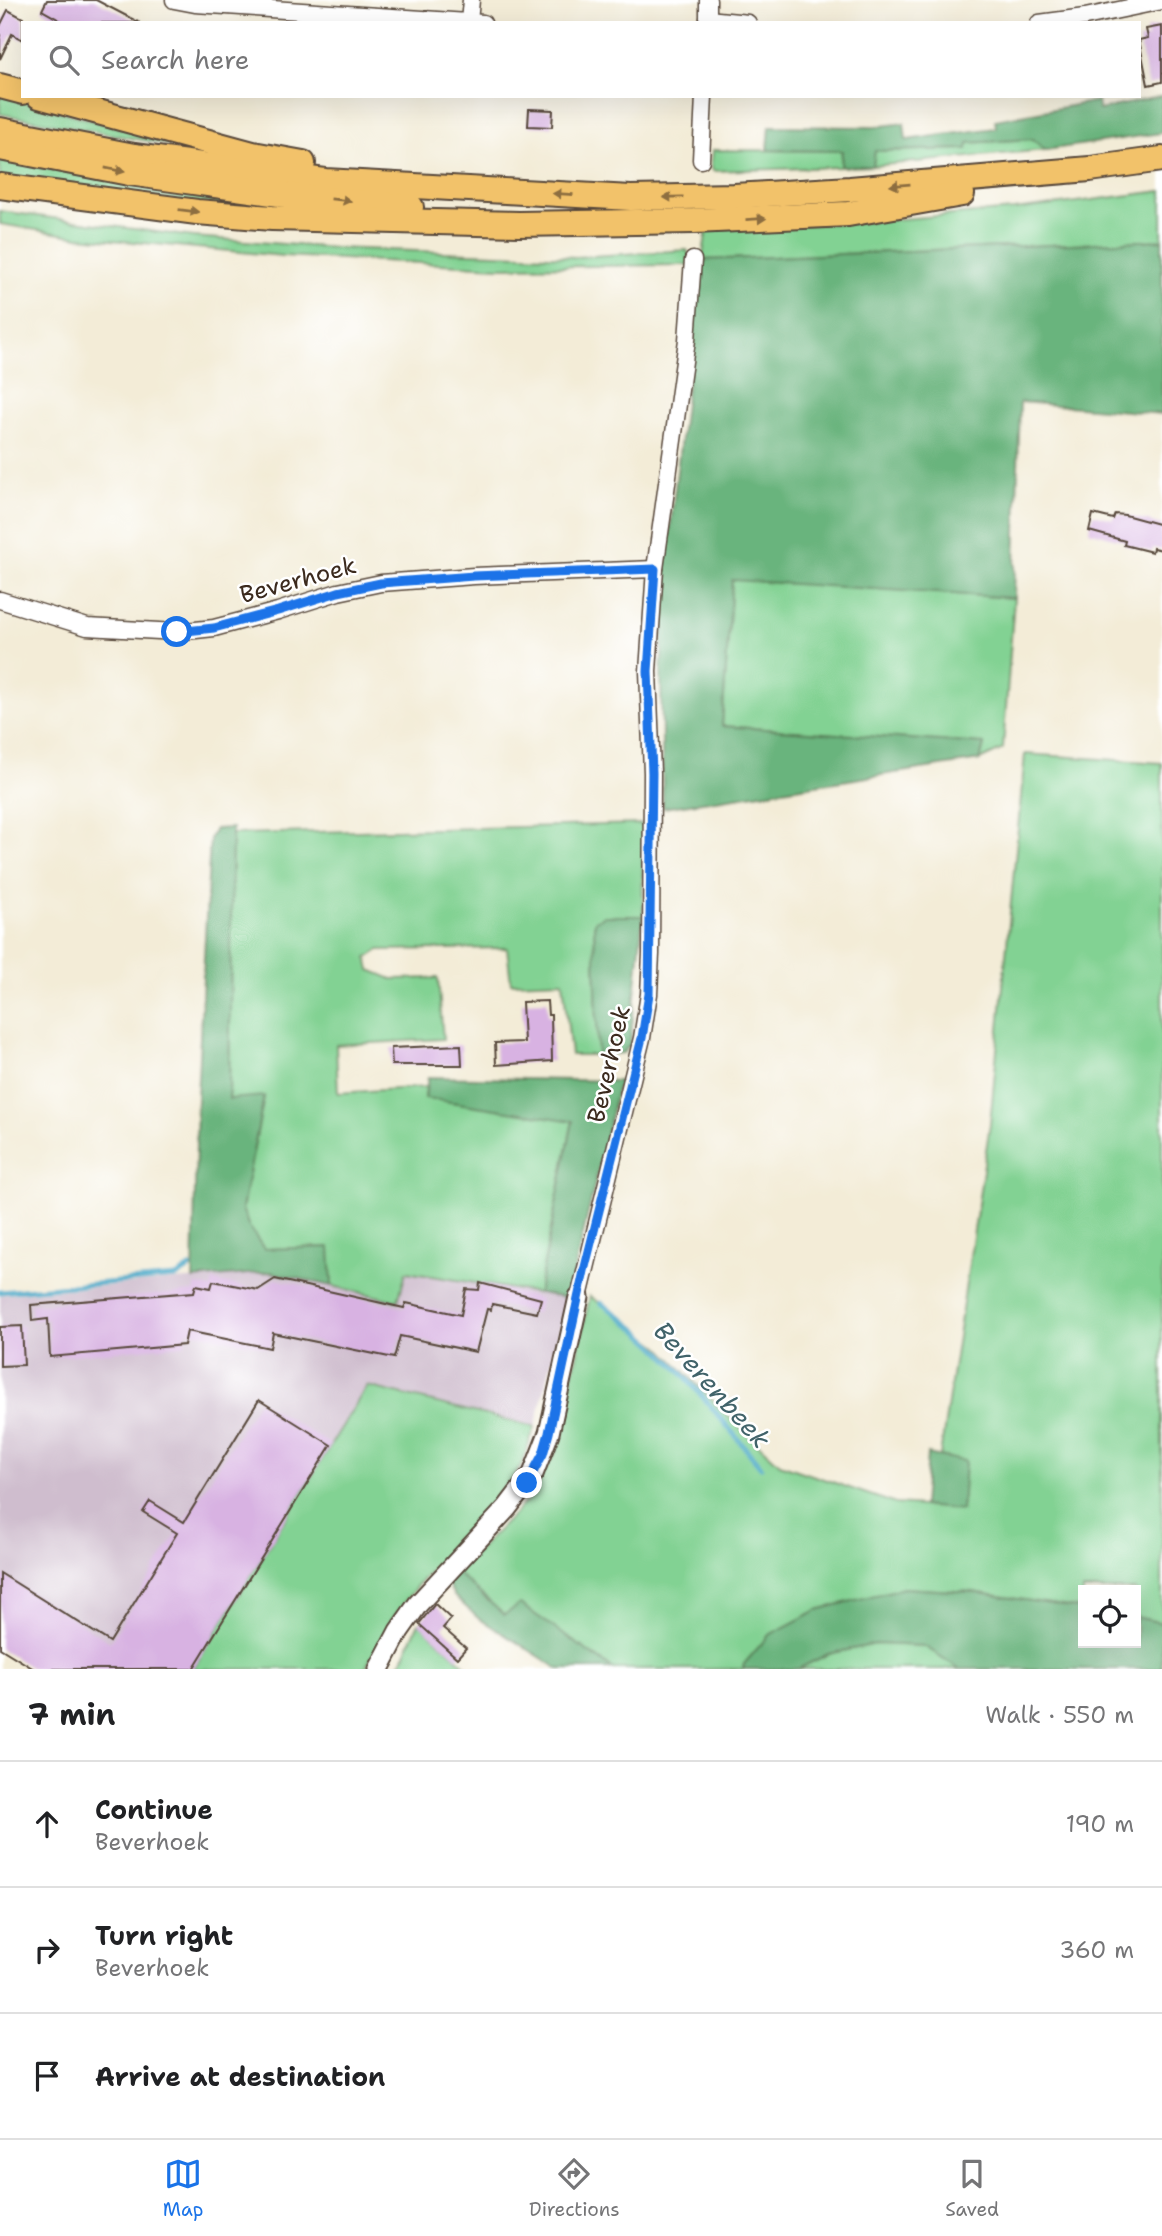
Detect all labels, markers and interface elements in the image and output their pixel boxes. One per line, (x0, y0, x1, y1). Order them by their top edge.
search box (21, 21, 1141, 98)
icon: search (45, 41, 83, 79)
text: Search here (101, 42, 250, 77)
one-way arrow (104, 165, 126, 176)
one-way arrow (889, 180, 911, 191)
one-way arrow (552, 189, 574, 200)
one-way arrow (662, 191, 684, 203)
one-way arrow (330, 195, 352, 206)
one-way arrow (178, 205, 200, 216)
one-way arrow (745, 213, 767, 224)
street label: Beverhoek (236, 549, 360, 611)
route start (161, 616, 192, 647)
street label: Beverhoek (580, 1002, 638, 1126)
water label: Beverenbeek (646, 1314, 779, 1456)
route end (511, 1467, 542, 1498)
map controls (1078, 1585, 1141, 1648)
button: locate (1078, 1585, 1141, 1648)
text: 7 min (28, 1694, 115, 1735)
text: Walk · 550 m (985, 1700, 1134, 1730)
text: Continue (95, 1792, 213, 1827)
icon: ahead (28, 1805, 66, 1843)
text: 190 m (1066, 1809, 1134, 1839)
text: Beverhoek (95, 1827, 209, 1857)
text: Turn right (95, 1918, 233, 1953)
icon: right (28, 1931, 66, 1969)
text: 360 m (1059, 1935, 1134, 1965)
text: Beverhoek (95, 1953, 209, 1983)
icon: arrive (28, 2057, 66, 2095)
text: Arrive at destination (95, 2059, 385, 2094)
tab: Map (163, 2155, 203, 2222)
tab: Directions (529, 2155, 620, 2222)
tab: Saved (945, 2155, 999, 2222)

